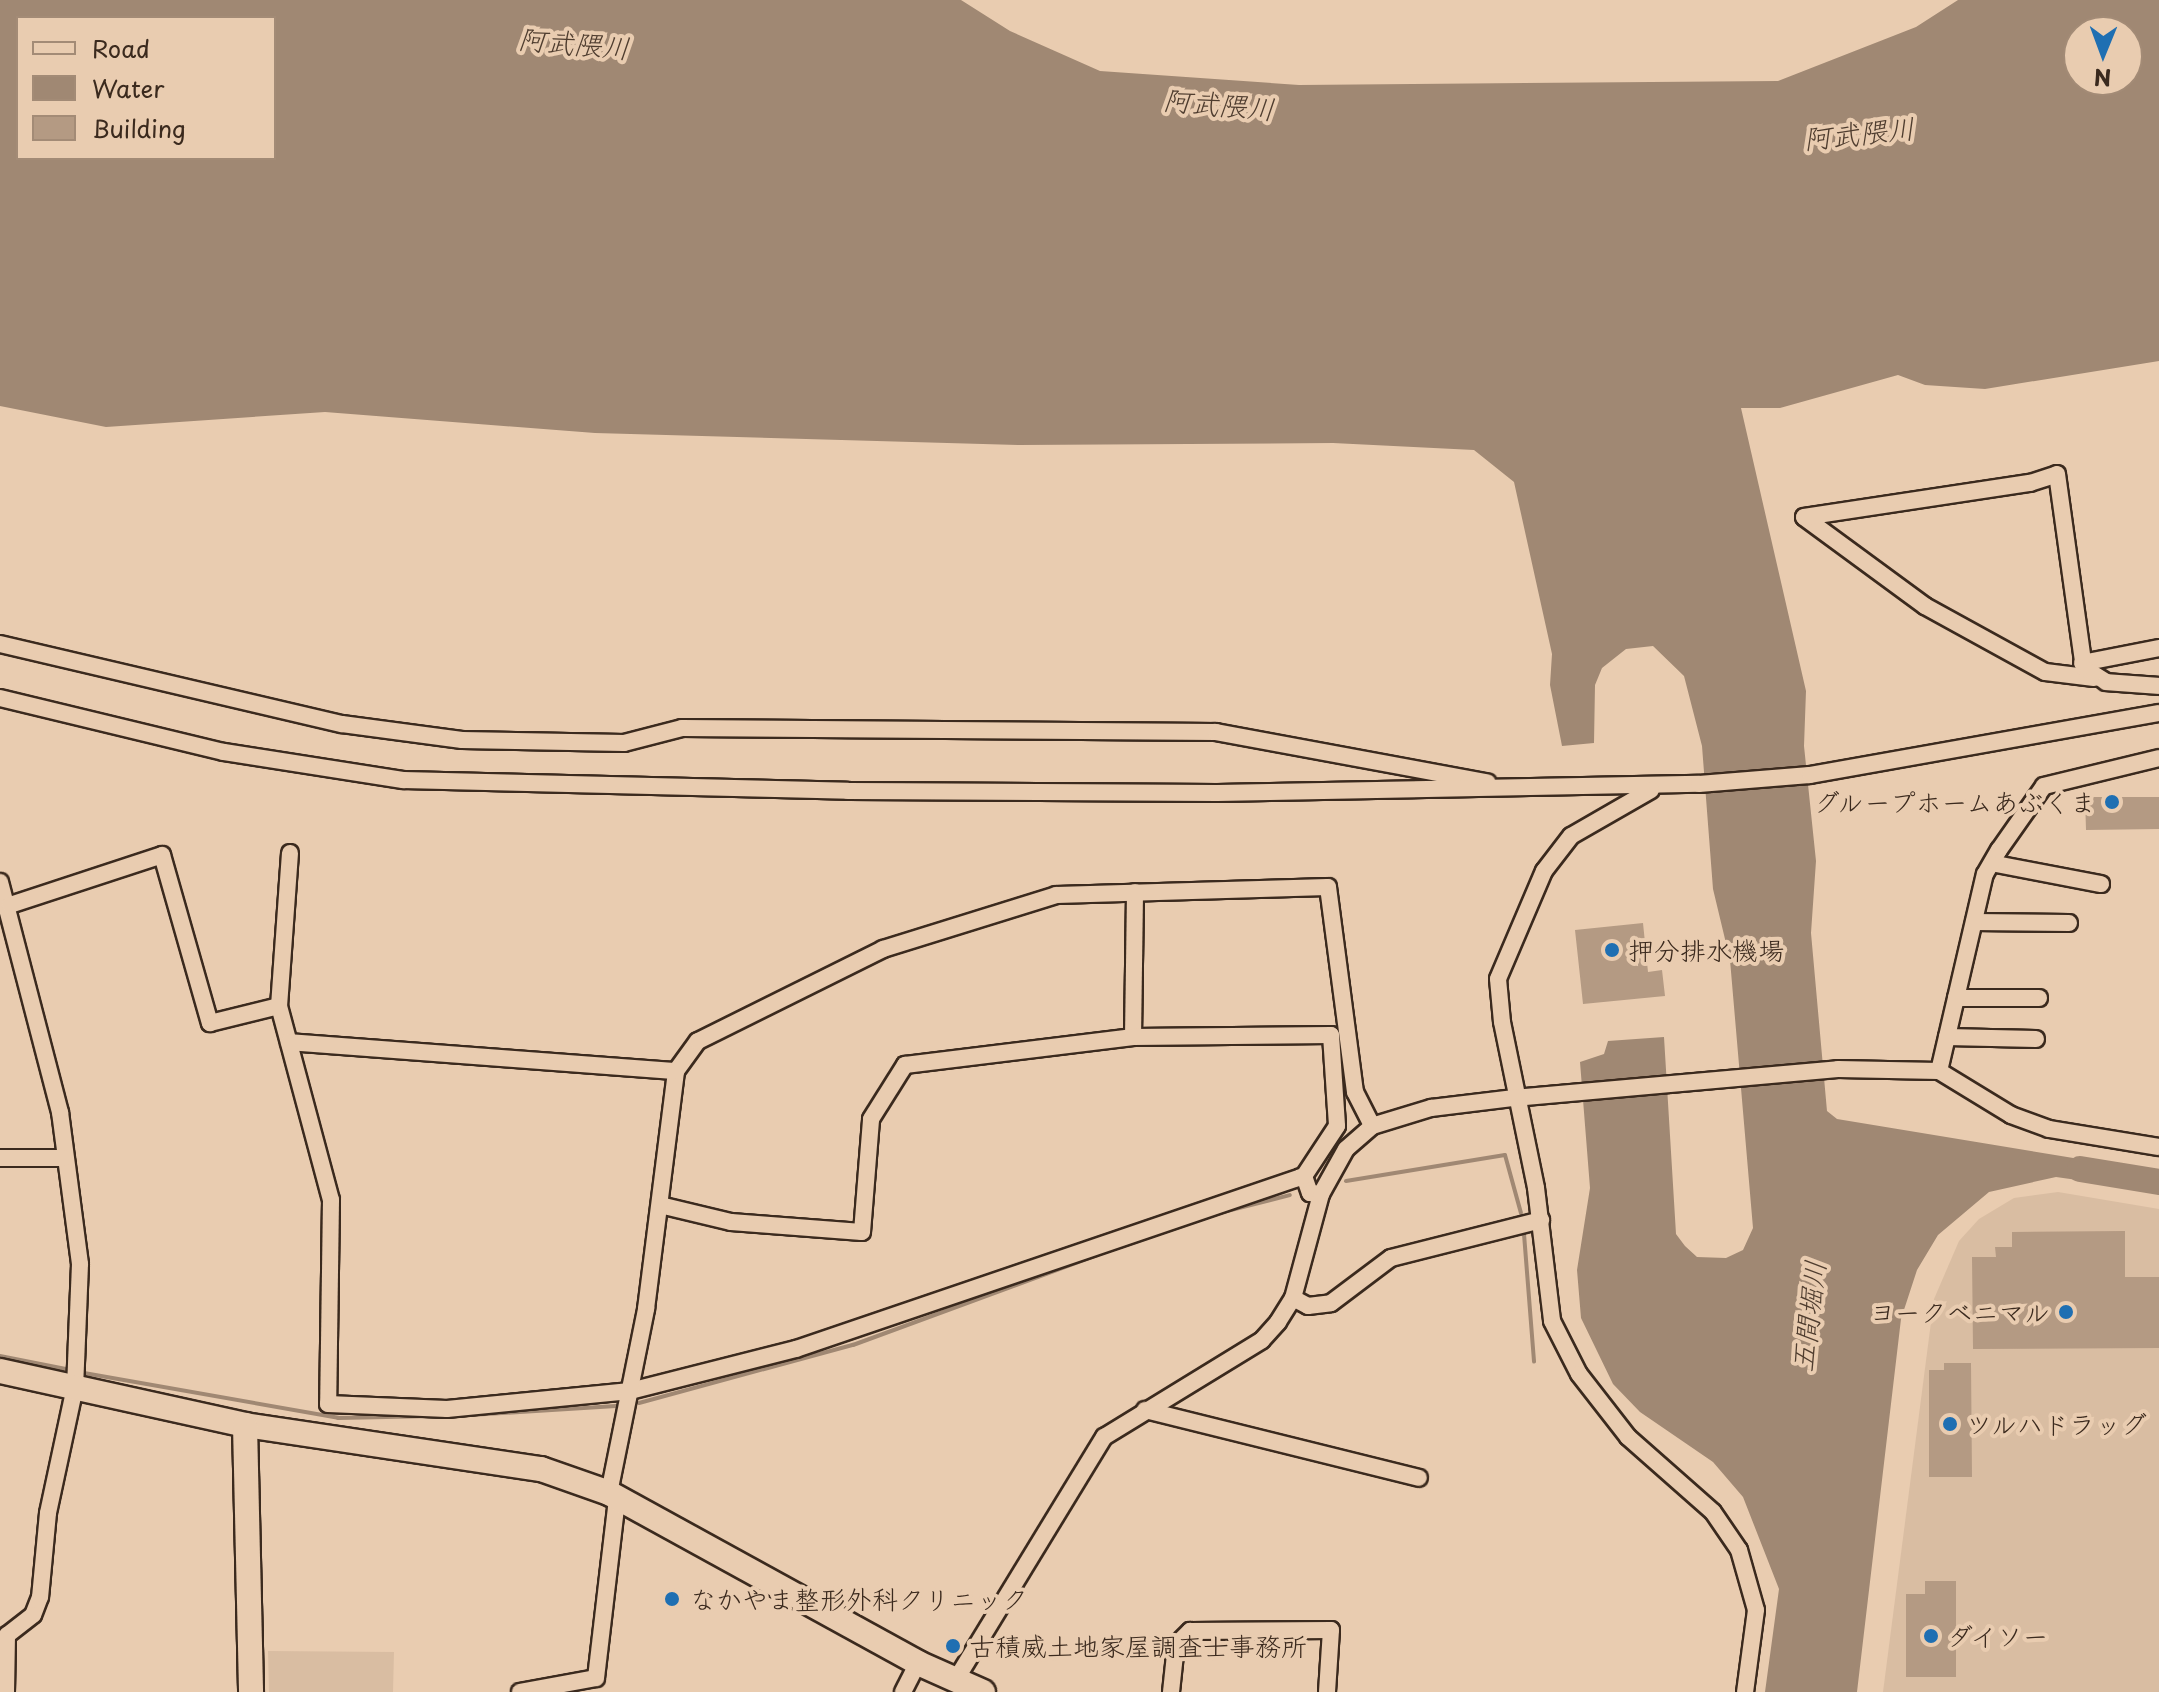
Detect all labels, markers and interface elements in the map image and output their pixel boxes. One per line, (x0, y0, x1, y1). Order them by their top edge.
legend (16, 16, 276, 160)
north arrow (2063, 16, 2143, 96)
water label: 阿武隈川 (517, 21, 631, 65)
text: Road (92, 30, 150, 66)
text: N (2094, 62, 2112, 95)
text: Water (92, 70, 164, 106)
water label: 阿武隈川 (1162, 82, 1276, 126)
text: Building (92, 110, 186, 146)
water label: 阿武隈川 (1802, 110, 1916, 156)
place label: グループホームあぶくま (1809, 786, 2096, 818)
marker: グループホームあぶくま (2103, 793, 2121, 811)
place label: 押分排水機場 (1628, 934, 1784, 966)
marker: 押分排水機場 (1603, 941, 1621, 959)
water label: 五間堀川 (1785, 1258, 1831, 1374)
place label: ヨークベニマル (1870, 1296, 2050, 1328)
marker: ヨークベニマル (2057, 1303, 2075, 1321)
place label: ツルハドラッグ (1966, 1408, 2148, 1440)
marker: ツルハドラッグ (1941, 1415, 1959, 1433)
place label: なかやま整形外科クリニック (690, 1583, 1028, 1615)
marker: なかやま整形外科クリニック (661, 1588, 683, 1610)
place label: ダイソー (1947, 1620, 2051, 1652)
marker: ダイソー (1922, 1627, 1940, 1645)
place label: 古積威土地家屋調査士事務所 (969, 1630, 1307, 1662)
marker: 古積威土地家屋調査士事務所 (944, 1637, 962, 1655)

